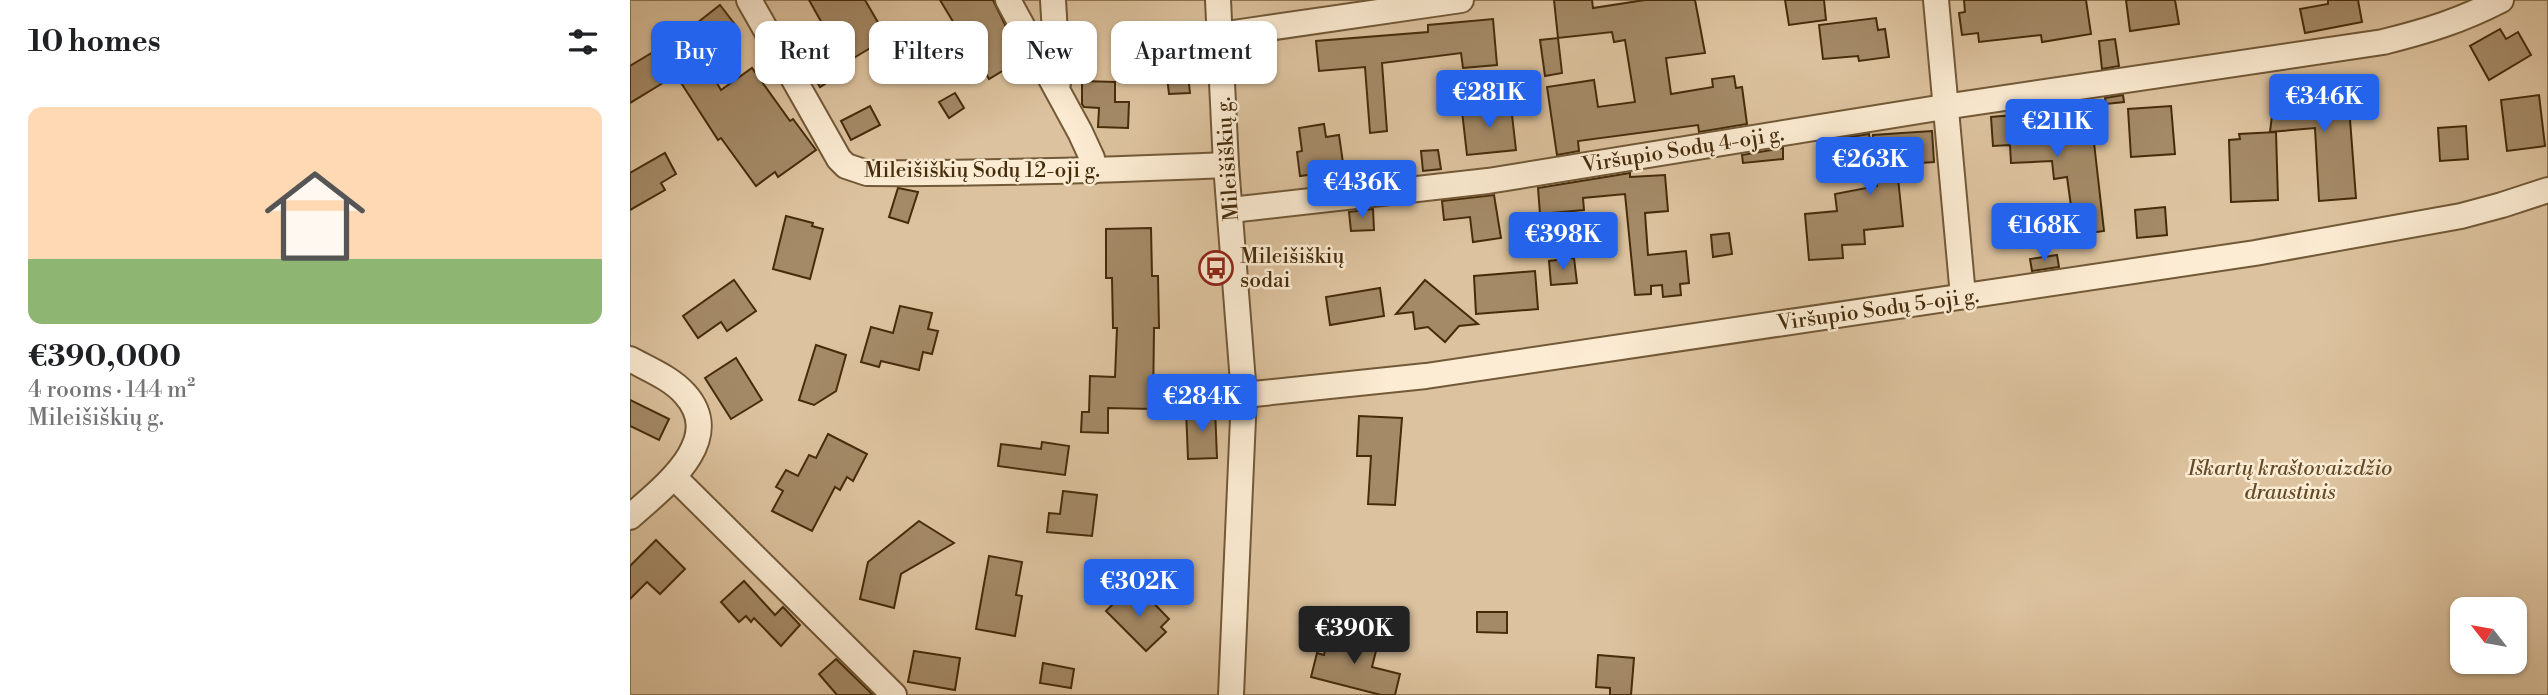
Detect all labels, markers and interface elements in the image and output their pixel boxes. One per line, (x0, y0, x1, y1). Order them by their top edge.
chip: Buy (651, 21, 741, 84)
chip: Rent (755, 21, 855, 84)
chip: Filters (869, 21, 988, 84)
chip: New (1002, 21, 1097, 84)
chip: Apartment (1111, 21, 1277, 84)
text: 10 homes (28, 23, 161, 61)
icon: filters (564, 23, 602, 61)
pin: €281K (1440, 71, 1538, 130)
pin: €346K (2275, 74, 2373, 134)
text: €281K (1452, 79, 1526, 107)
text: €346K (2285, 83, 2363, 111)
street label: Mileišiškių g. (1211, 96, 1245, 222)
pin: €211K (2008, 100, 2106, 159)
text: €211K (2021, 108, 2093, 136)
street label: Viršupio Sodų 4-oji g. (1579, 121, 1786, 179)
pin: €263K (1821, 138, 1919, 197)
text: €263K (1832, 146, 1908, 174)
icon: home (252, 153, 378, 279)
street label: Mileišiškių Sodų 12-oji g. (864, 158, 1100, 184)
pin: €436K (1313, 160, 1411, 220)
text: €436K (1323, 169, 1401, 197)
pin: €168K (1995, 204, 2093, 263)
pin: €398K (1514, 212, 1612, 272)
text: €168K (2008, 212, 2080, 240)
text: €398K (1525, 221, 1601, 249)
place label: Mileišiškių sodai (1240, 244, 1344, 294)
bus stop icon: Mileišiškių sodai (1197, 249, 1235, 287)
street label: Viršupio Sodų 5-oji g. (1775, 283, 1981, 337)
text: €390,000 (28, 338, 181, 376)
pin: €284K (1153, 374, 1251, 434)
text: 4 rooms · 144 m² (28, 376, 195, 404)
text: €284K (1163, 383, 1241, 411)
text: Mileišiškių g. (28, 404, 164, 432)
park label: Iškartų kraštovaizdžio draustinis (2187, 456, 2392, 506)
pin: €302K (1090, 560, 1188, 619)
text: €302K (1100, 568, 1178, 596)
north arrow (2450, 597, 2527, 674)
map controls (2450, 597, 2527, 674)
pin: €390K (1305, 606, 1403, 666)
text: €390K (1315, 615, 1393, 643)

